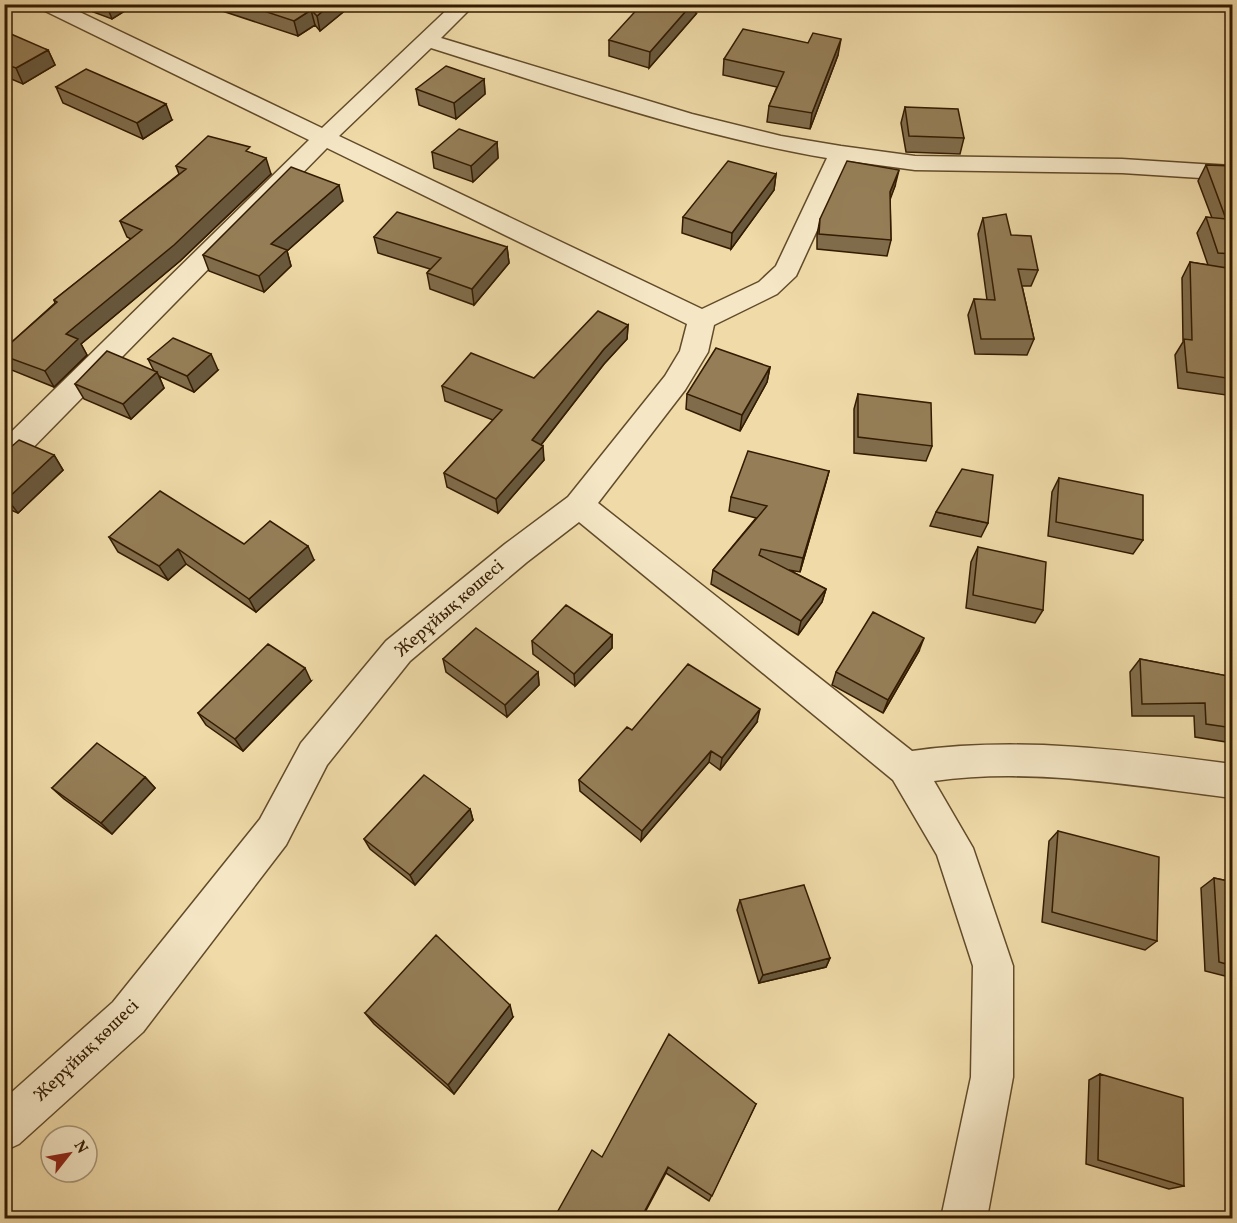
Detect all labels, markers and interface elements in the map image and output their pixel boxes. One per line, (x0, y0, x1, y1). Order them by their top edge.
street label: Жерұйық көшесі (390, 554, 510, 664)
street label: Жерұйық көшесі (29, 994, 145, 1108)
north arrow (39, 1124, 99, 1184)
text: N (68, 1137, 93, 1158)

